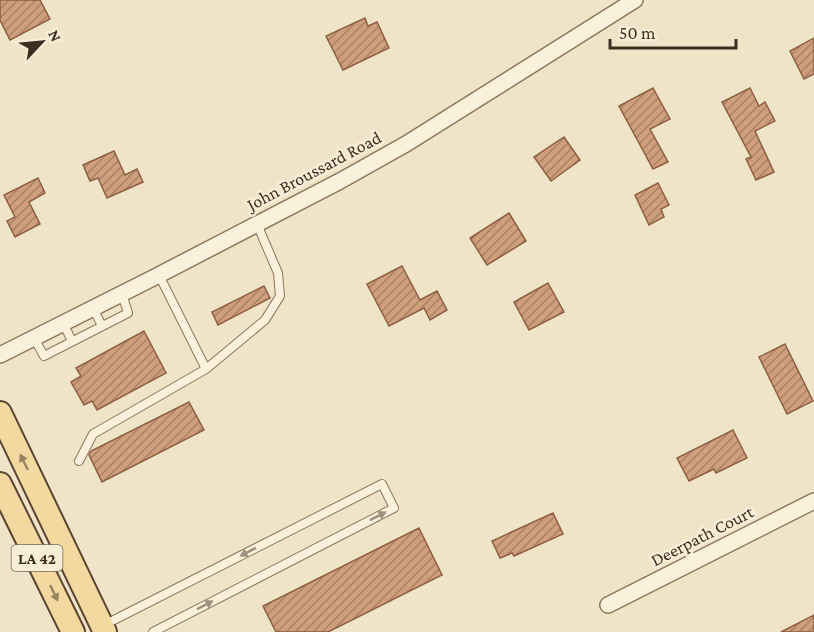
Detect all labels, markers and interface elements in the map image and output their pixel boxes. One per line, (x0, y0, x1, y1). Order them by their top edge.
north arrow (12, 12, 72, 72)
scale bar (610, 12, 736, 50)
text: 50 m (619, 23, 656, 43)
text: N (45, 27, 65, 44)
street label: John Broussard Road (242, 127, 385, 216)
one-way arrow (19, 454, 28, 471)
street label: Deerpath Court (647, 501, 758, 570)
one-way arrow (370, 511, 387, 521)
road number: LA 42 (12, 545, 63, 571)
one-way arrow (240, 547, 257, 557)
one-way arrow (49, 584, 58, 601)
one-way arrow (196, 600, 213, 610)

